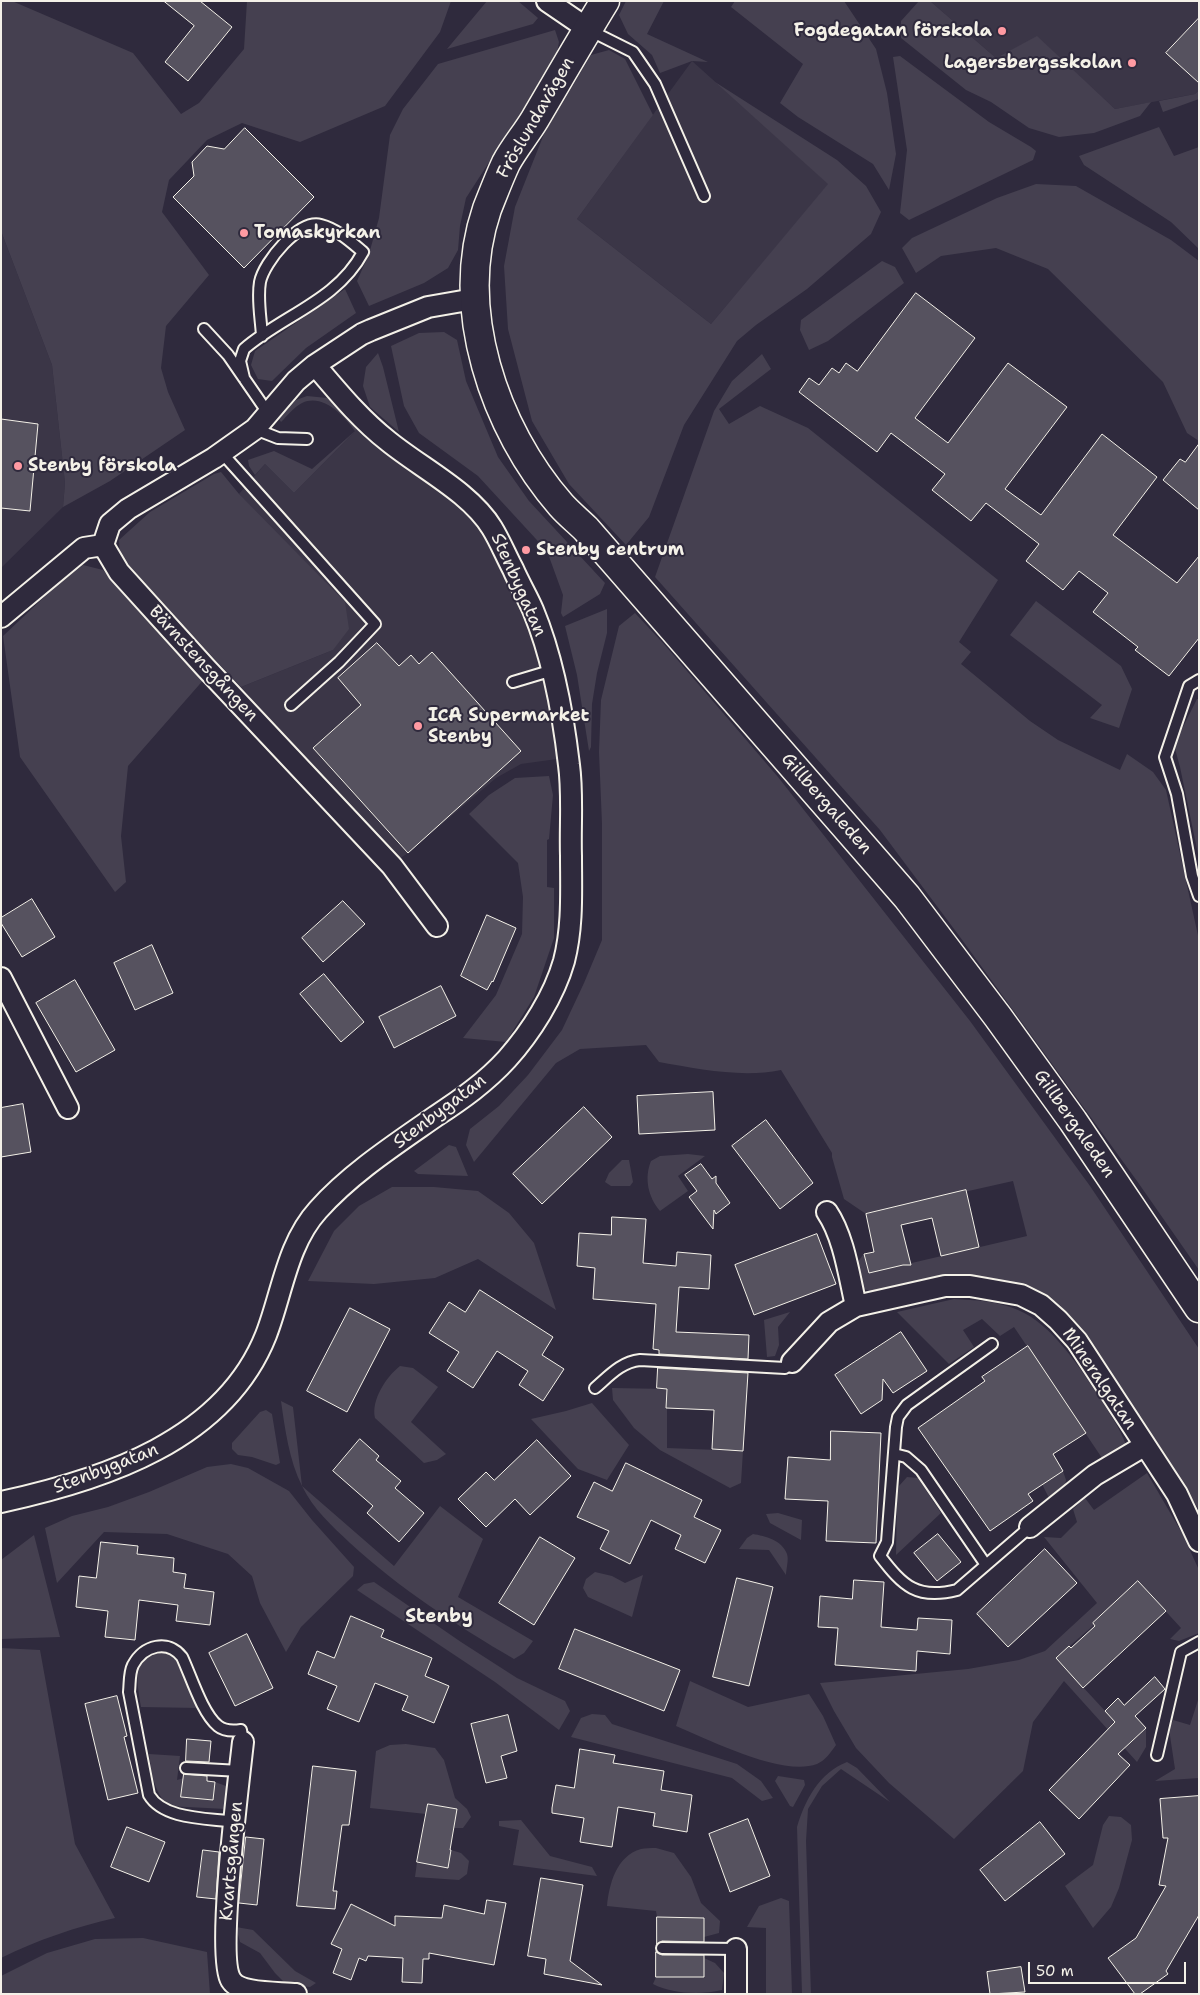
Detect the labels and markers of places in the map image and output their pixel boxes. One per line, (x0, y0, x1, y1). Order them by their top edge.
place label: Fogdegatan förskola (794, 20, 992, 42)
marker: Fogdegatan förskola (996, 25, 1008, 37)
place label: Lagersbergsskolan (944, 52, 1122, 74)
marker: Lagersbergsskolan (1126, 57, 1138, 69)
place label: Tomaskyrkan (254, 222, 381, 244)
marker: Tomaskyrkan (238, 227, 250, 239)
place label: Stenby förskola (28, 455, 177, 477)
marker: Stenby förskola (12, 460, 24, 472)
place label: Stenby centrum (536, 539, 684, 561)
marker: Stenby centrum (520, 544, 532, 556)
place label: ICA Supermarket Stenby (428, 705, 589, 748)
marker: ICA Supermarket Stenby (412, 720, 424, 732)

